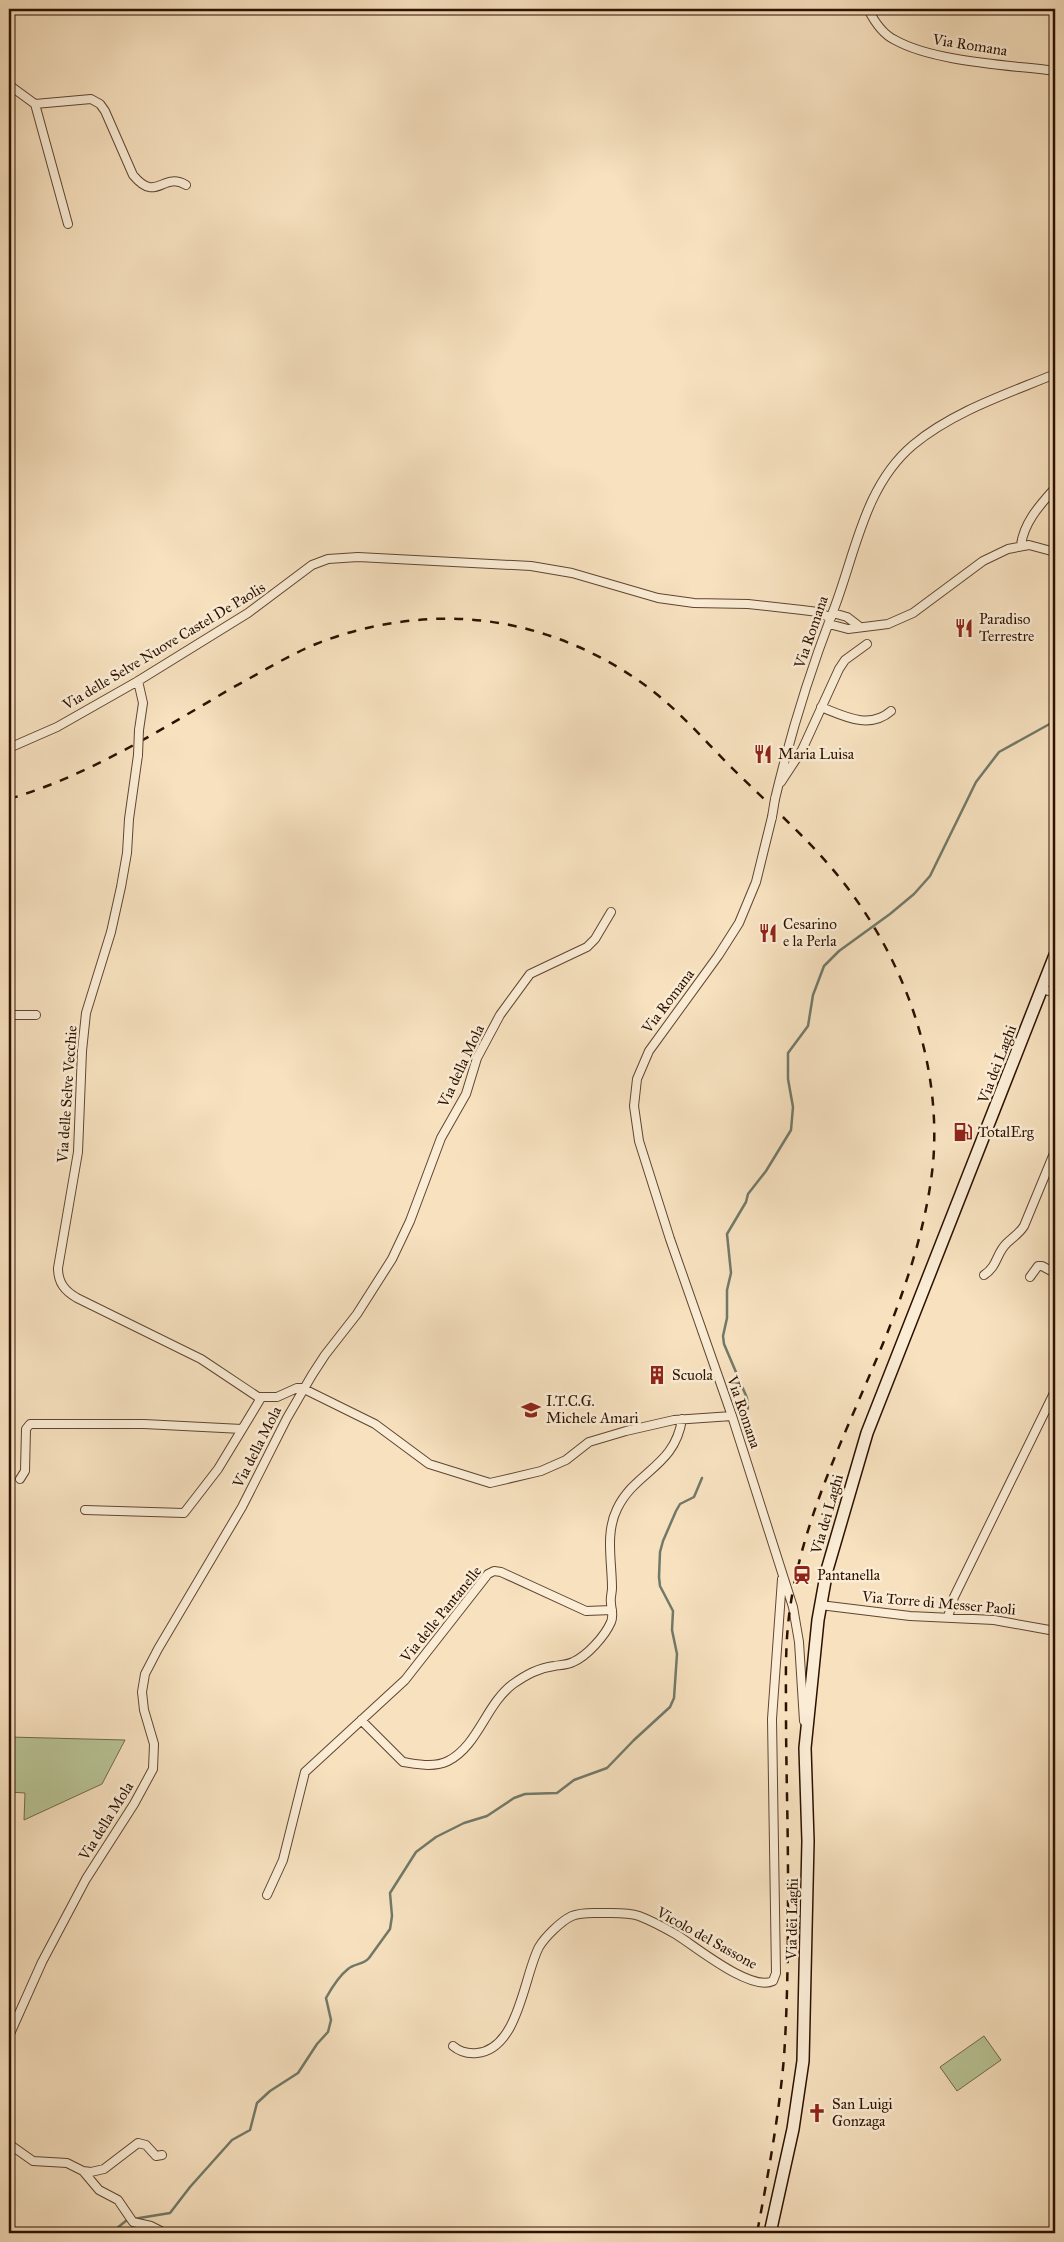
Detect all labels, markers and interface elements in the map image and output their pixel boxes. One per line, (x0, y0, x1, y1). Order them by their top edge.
street label: Via Romana (930, 30, 1009, 60)
street label: Via delle Selve Nuove Castel De Paolis (59, 578, 269, 714)
street label: Via Romana (790, 593, 832, 672)
place label: Paradiso Terrestre (979, 610, 1034, 645)
restaurant icon: Paradiso Terrestre (953, 617, 975, 639)
restaurant icon: Maria Luisa (752, 743, 774, 765)
place label: Maria Luisa (778, 745, 855, 763)
place label: Cesarino e la Perla (783, 915, 837, 950)
restaurant icon: Cesarino e la Perla (757, 922, 779, 944)
street label: Via Romana (637, 965, 698, 1037)
street label: Via della Mola (434, 1021, 488, 1111)
street label: Via dei Laghi (974, 1022, 1020, 1106)
street label: Via delle Selve Vecchie (53, 1025, 81, 1164)
fuel station icon: TotalErg (952, 1121, 974, 1143)
place label: TotalErg (978, 1123, 1035, 1141)
building icon: Scuola (646, 1364, 668, 1386)
place label: Scuola (672, 1366, 714, 1384)
street label: Via Romana (723, 1372, 765, 1451)
place label: I.T.C.G. Michele Amari (546, 1392, 639, 1427)
school or university icon: I.T.C.G. Michele Amari (520, 1399, 542, 1421)
street label: Via della Mola (228, 1403, 285, 1492)
street label: Via dei Laghi (807, 1472, 847, 1557)
street label: Via delle Pantanelle (396, 1562, 485, 1666)
station icon: Pantanella (791, 1564, 813, 1586)
place label: Pantanella (817, 1566, 881, 1584)
street label: Via Torre di Messer Paoli (860, 1587, 1017, 1619)
street label: Via della Mola (74, 1778, 138, 1864)
street label: Via dei Laghi (782, 1878, 802, 1961)
street label: Vicolo del Sassone (653, 1902, 760, 1973)
place label: San Luigi Gonzaga (832, 2095, 893, 2130)
church icon: San Luigi Gonzaga (806, 2102, 828, 2124)

